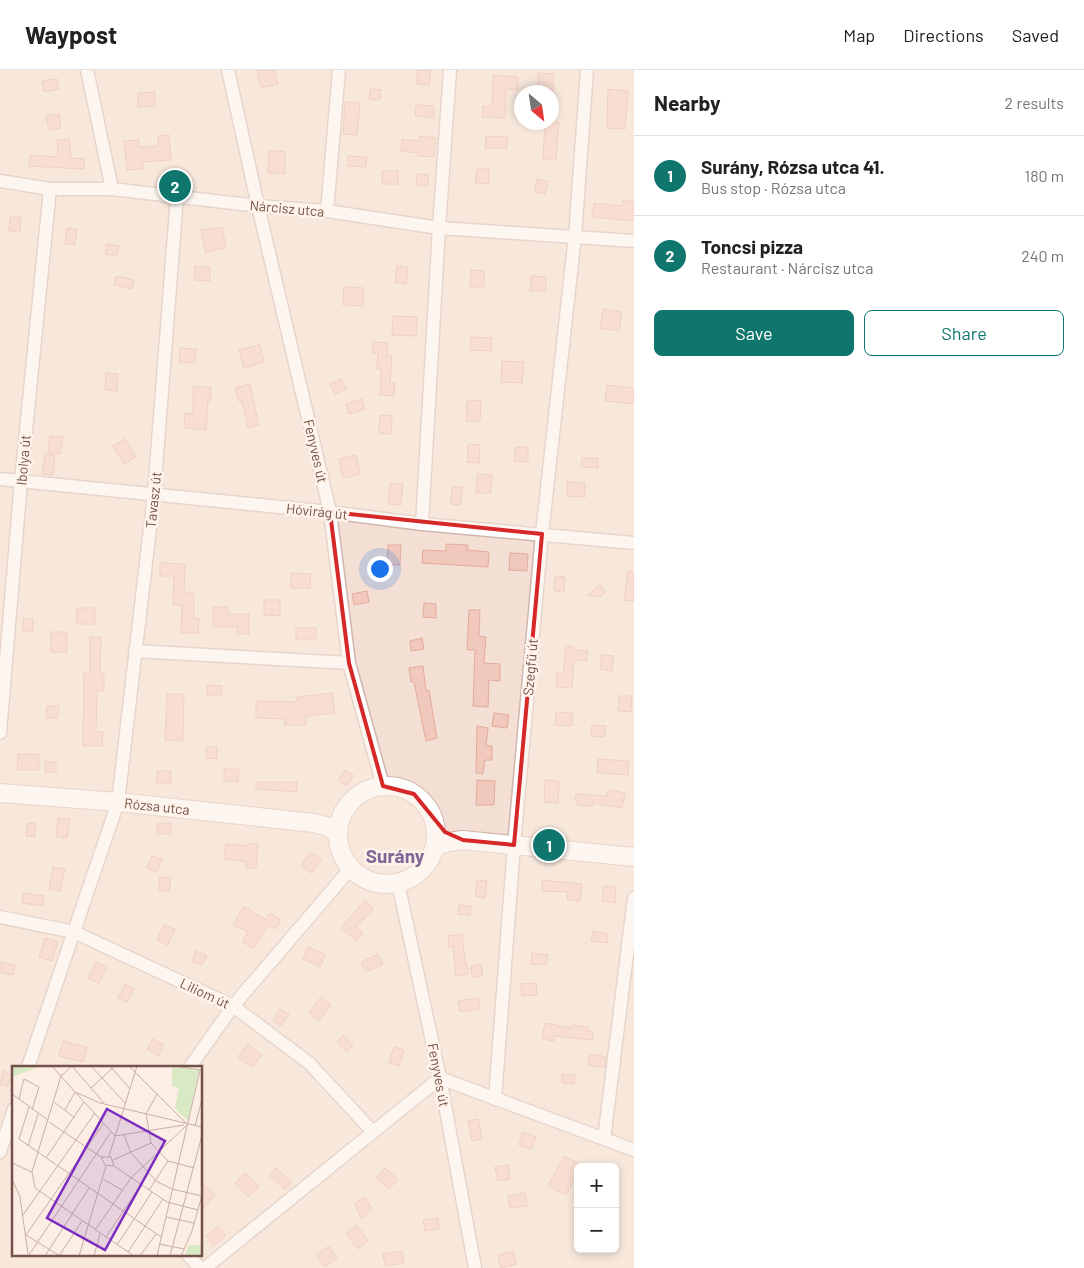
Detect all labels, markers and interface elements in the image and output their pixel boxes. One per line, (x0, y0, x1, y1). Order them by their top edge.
text: Waypost (25, 20, 117, 49)
text: Map (843, 24, 875, 46)
text: Directions (903, 24, 984, 46)
text: Saved (1012, 24, 1059, 46)
north arrow (514, 85, 559, 130)
text: Nearby (654, 90, 720, 115)
text: 2 results (1005, 93, 1064, 112)
text: Surány, Rózsa utca 41. (701, 155, 885, 178)
text: 1 (667, 166, 673, 185)
text: 180 m (1025, 166, 1064, 185)
pin: 2 (159, 167, 191, 205)
text: Bus stop · Rózsa utca (701, 178, 846, 197)
street label: Nárcisz utca (249, 196, 325, 220)
text: Toncsi pizza (701, 235, 803, 258)
text: 2 (666, 246, 674, 265)
text: 240 m (1021, 246, 1064, 265)
text: Restaurant · Nárcisz utca (701, 258, 873, 277)
button: Save (654, 310, 854, 356)
button: Share (864, 310, 1064, 356)
street label: Fenyves út (300, 418, 332, 484)
street label: Ibolya út (12, 434, 34, 486)
street label: Tavasz út (142, 471, 164, 529)
street label: Hóvirág út (285, 499, 349, 523)
your location (367, 556, 393, 582)
street label: Szegfű út (519, 638, 541, 696)
street label: Rózsa utca (123, 794, 191, 818)
pin: 1 (533, 826, 565, 864)
district label: Surány (366, 844, 425, 867)
street label: Liliom út (177, 974, 233, 1012)
street label: Fenyves út (424, 1042, 454, 1108)
inset map (12, 1066, 202, 1256)
map controls (574, 1163, 619, 1253)
button: + (574, 1163, 619, 1208)
button: − (574, 1208, 619, 1253)

